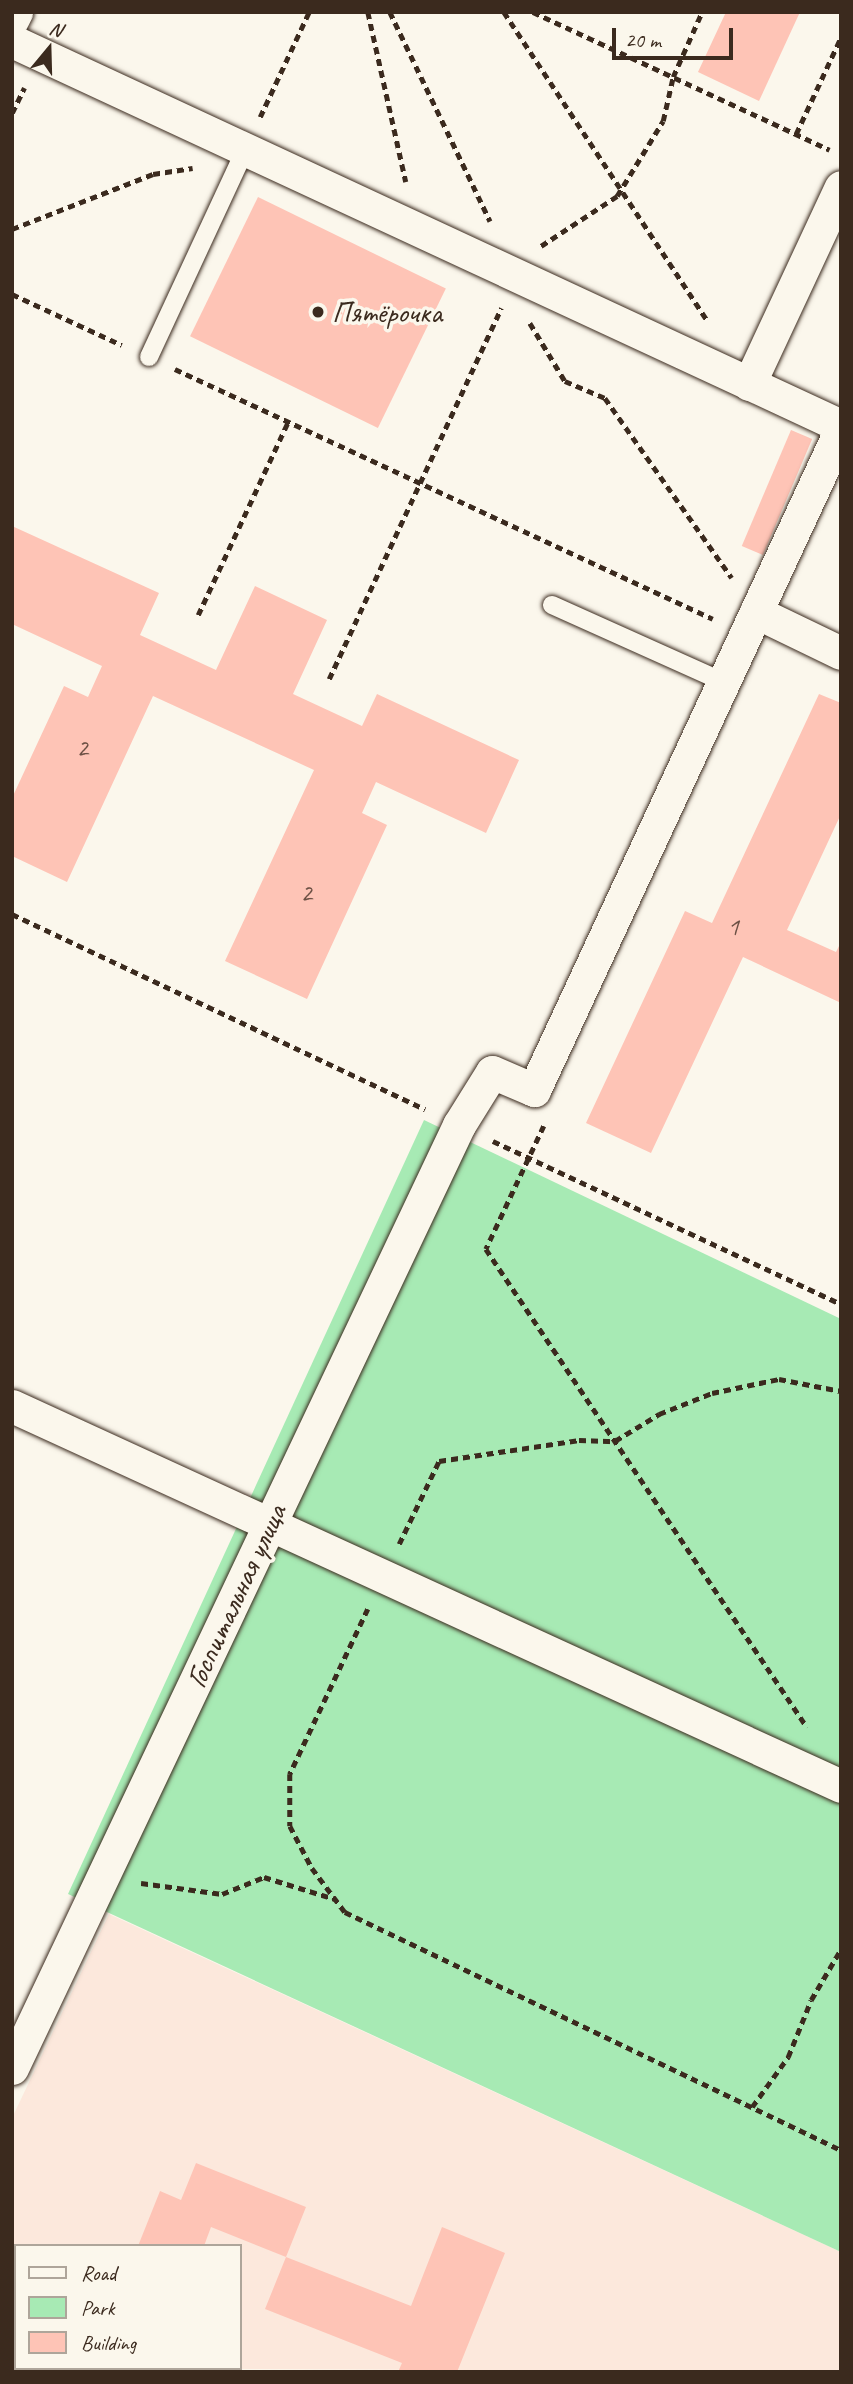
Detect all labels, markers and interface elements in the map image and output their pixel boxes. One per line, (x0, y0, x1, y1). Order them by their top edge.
north arrow (14, 14, 84, 84)
scale bar (615, 14, 736, 58)
text: N (46, 16, 65, 42)
text: 20 m (625, 27, 661, 53)
place label: Пятёрочка (332, 294, 442, 330)
marker: Пятёрочка (310, 304, 326, 320)
house number: 2 (76, 732, 88, 764)
house number: 2 (300, 877, 312, 909)
house number: 1 (727, 911, 739, 943)
street label: Госпитальная улица (177, 1498, 295, 1694)
legend (14, 2244, 242, 2370)
text: Road (81, 2260, 116, 2286)
text: Park (81, 2295, 114, 2321)
text: Building (81, 2330, 136, 2356)

